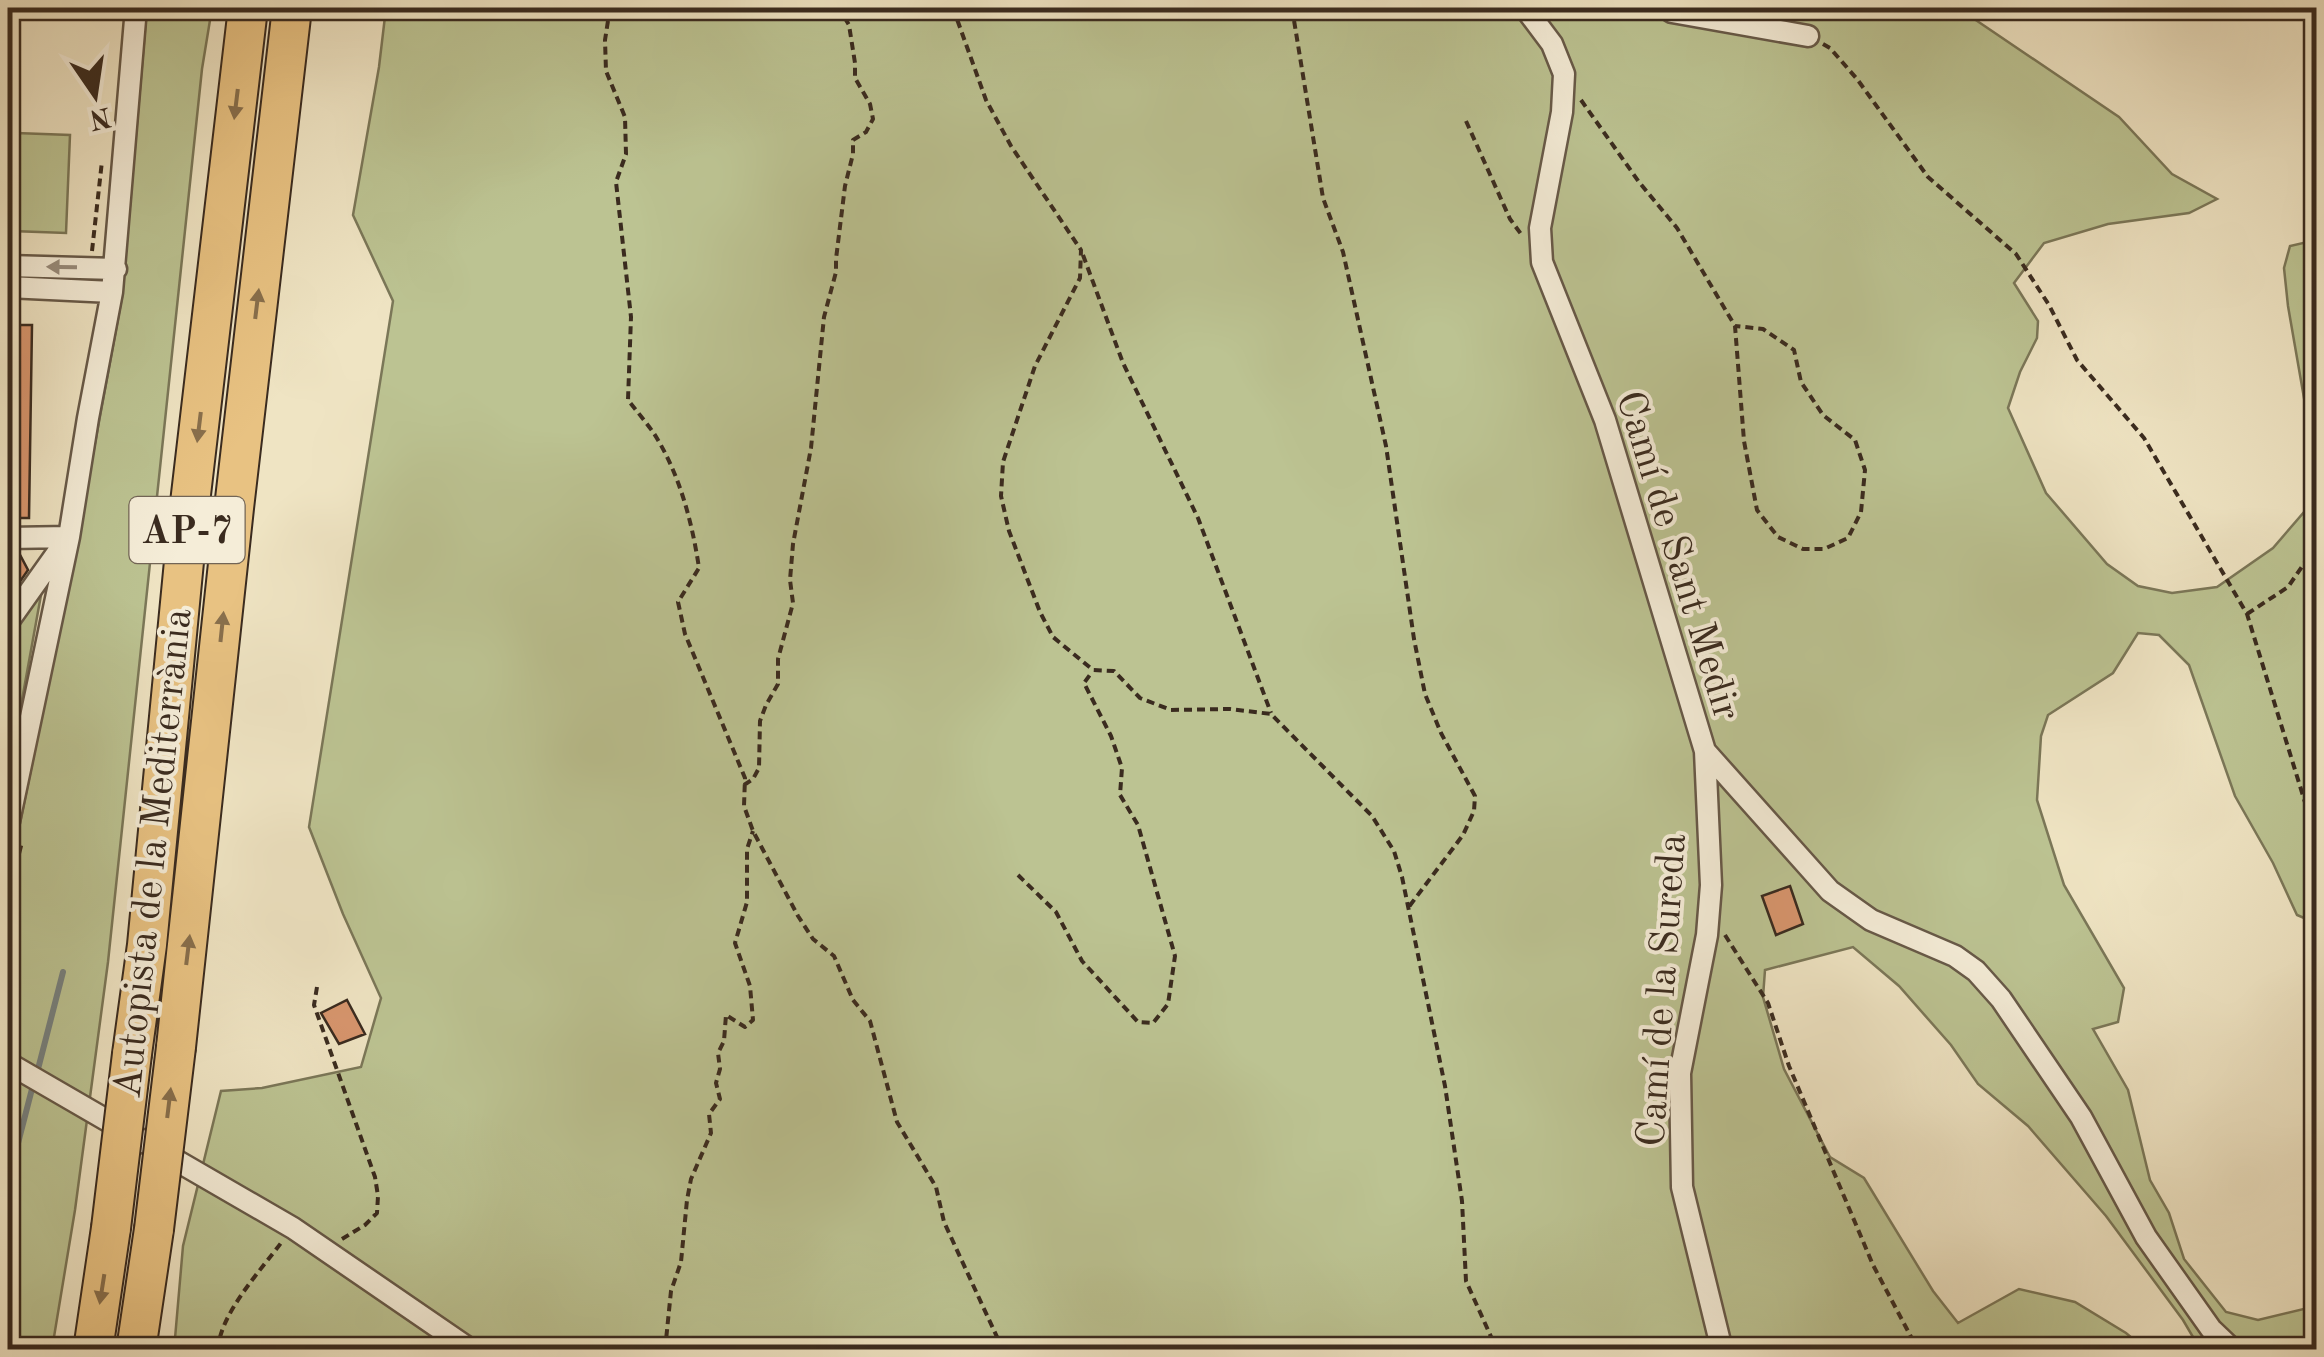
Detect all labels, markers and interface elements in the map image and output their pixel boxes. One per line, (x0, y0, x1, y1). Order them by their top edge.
north arrow (45, 45, 145, 145)
one-way arrow (228, 89, 244, 121)
text: N (86, 100, 114, 133)
one-way arrow (45, 258, 77, 274)
one-way arrow (249, 288, 265, 319)
street label: Camí de Sant Medir (1607, 387, 1745, 726)
one-way arrow (191, 412, 207, 444)
road number: AP-7 (130, 497, 244, 563)
street label: Autopista de la Mediterrània (109, 606, 201, 1100)
one-way arrow (214, 611, 230, 642)
street label: Camí de la Sureda (1633, 832, 1695, 1148)
one-way arrow (180, 934, 196, 966)
one-way arrow (161, 1087, 177, 1119)
one-way arrow (94, 1273, 110, 1305)

